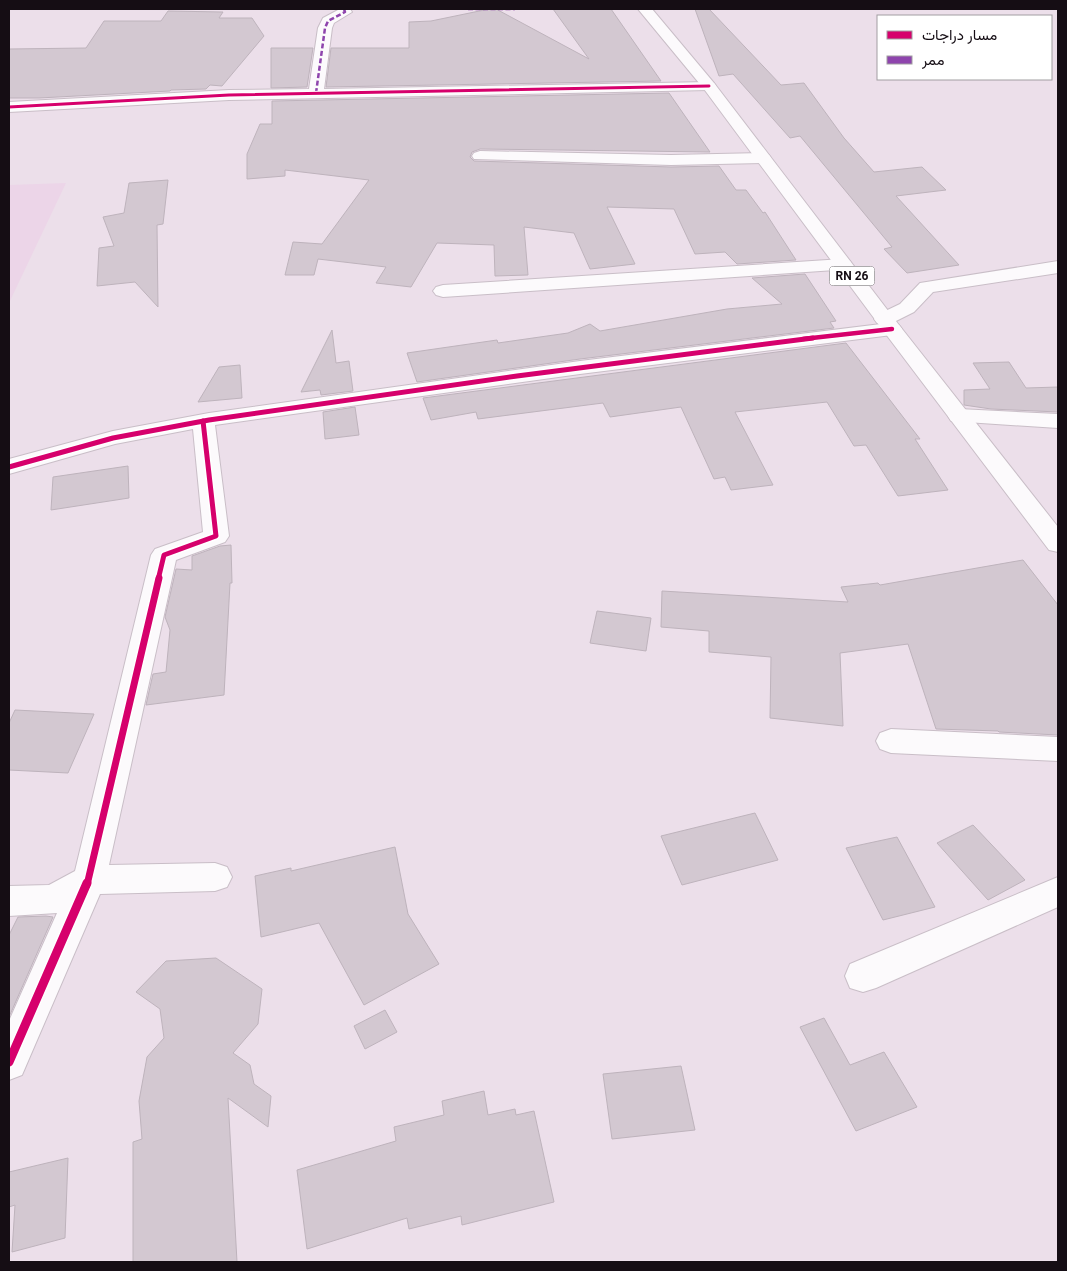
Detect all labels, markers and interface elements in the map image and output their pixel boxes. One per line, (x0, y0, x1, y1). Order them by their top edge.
legend (877, 15, 1052, 80)
text: مسار دراجات (922, 26, 997, 44)
text: ممر (921, 51, 944, 69)
road number: RN 26 (830, 266, 874, 286)

